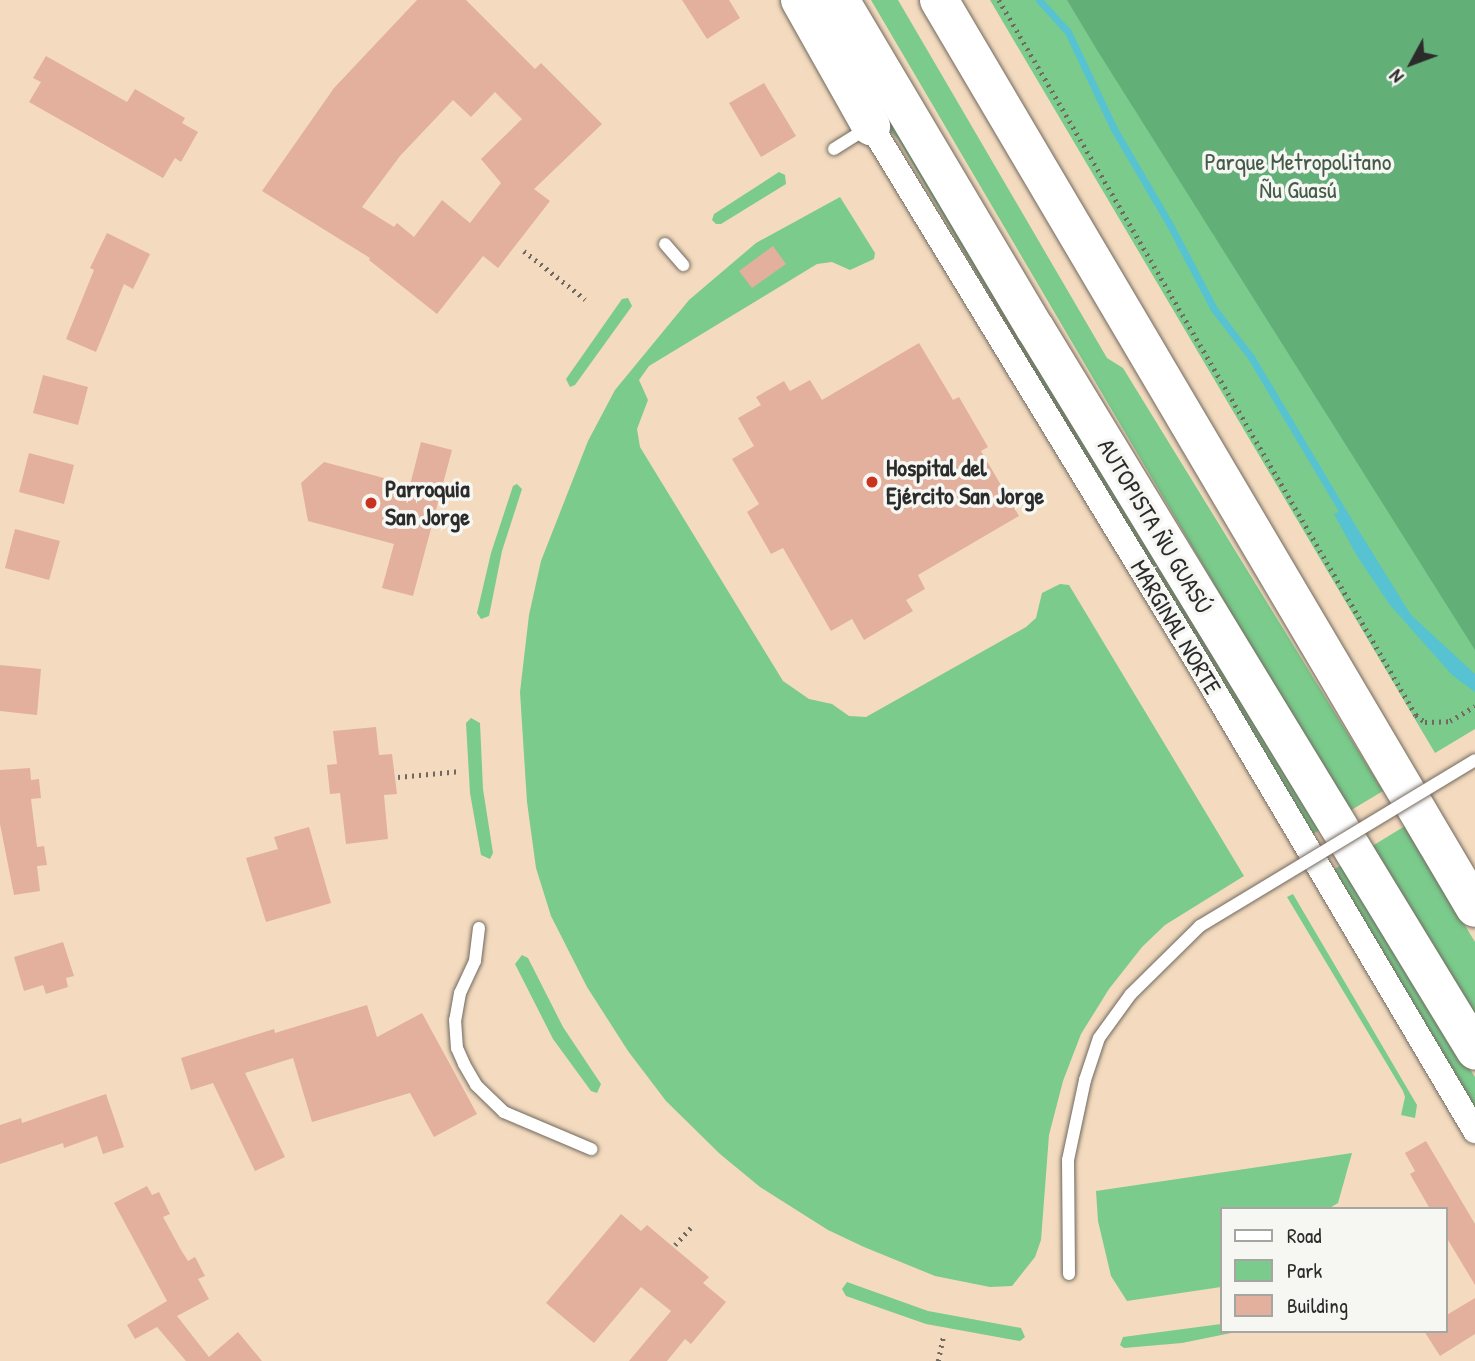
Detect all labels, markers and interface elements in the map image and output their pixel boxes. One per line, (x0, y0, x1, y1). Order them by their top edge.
north arrow (1377, 28, 1447, 98)
text: N (1383, 64, 1409, 89)
park label: Parque Metropolitano Ñu Guasú (1205, 148, 1391, 204)
street label: AUTOPISTA ÑU GUASÚ (1092, 434, 1218, 618)
place label: Hospital del Ejército San Jorge (886, 454, 1044, 510)
marker: Hospital del Ejército San Jorge (864, 474, 880, 490)
place label: Parroquia San Jorge (385, 475, 470, 531)
marker: Parroquia San Jorge (363, 495, 379, 511)
street label: MARGINAL NORTE (1125, 555, 1227, 699)
legend (1220, 1207, 1447, 1333)
text: Road (1287, 1221, 1321, 1250)
text: Park (1287, 1256, 1322, 1285)
text: Building (1287, 1291, 1348, 1320)

